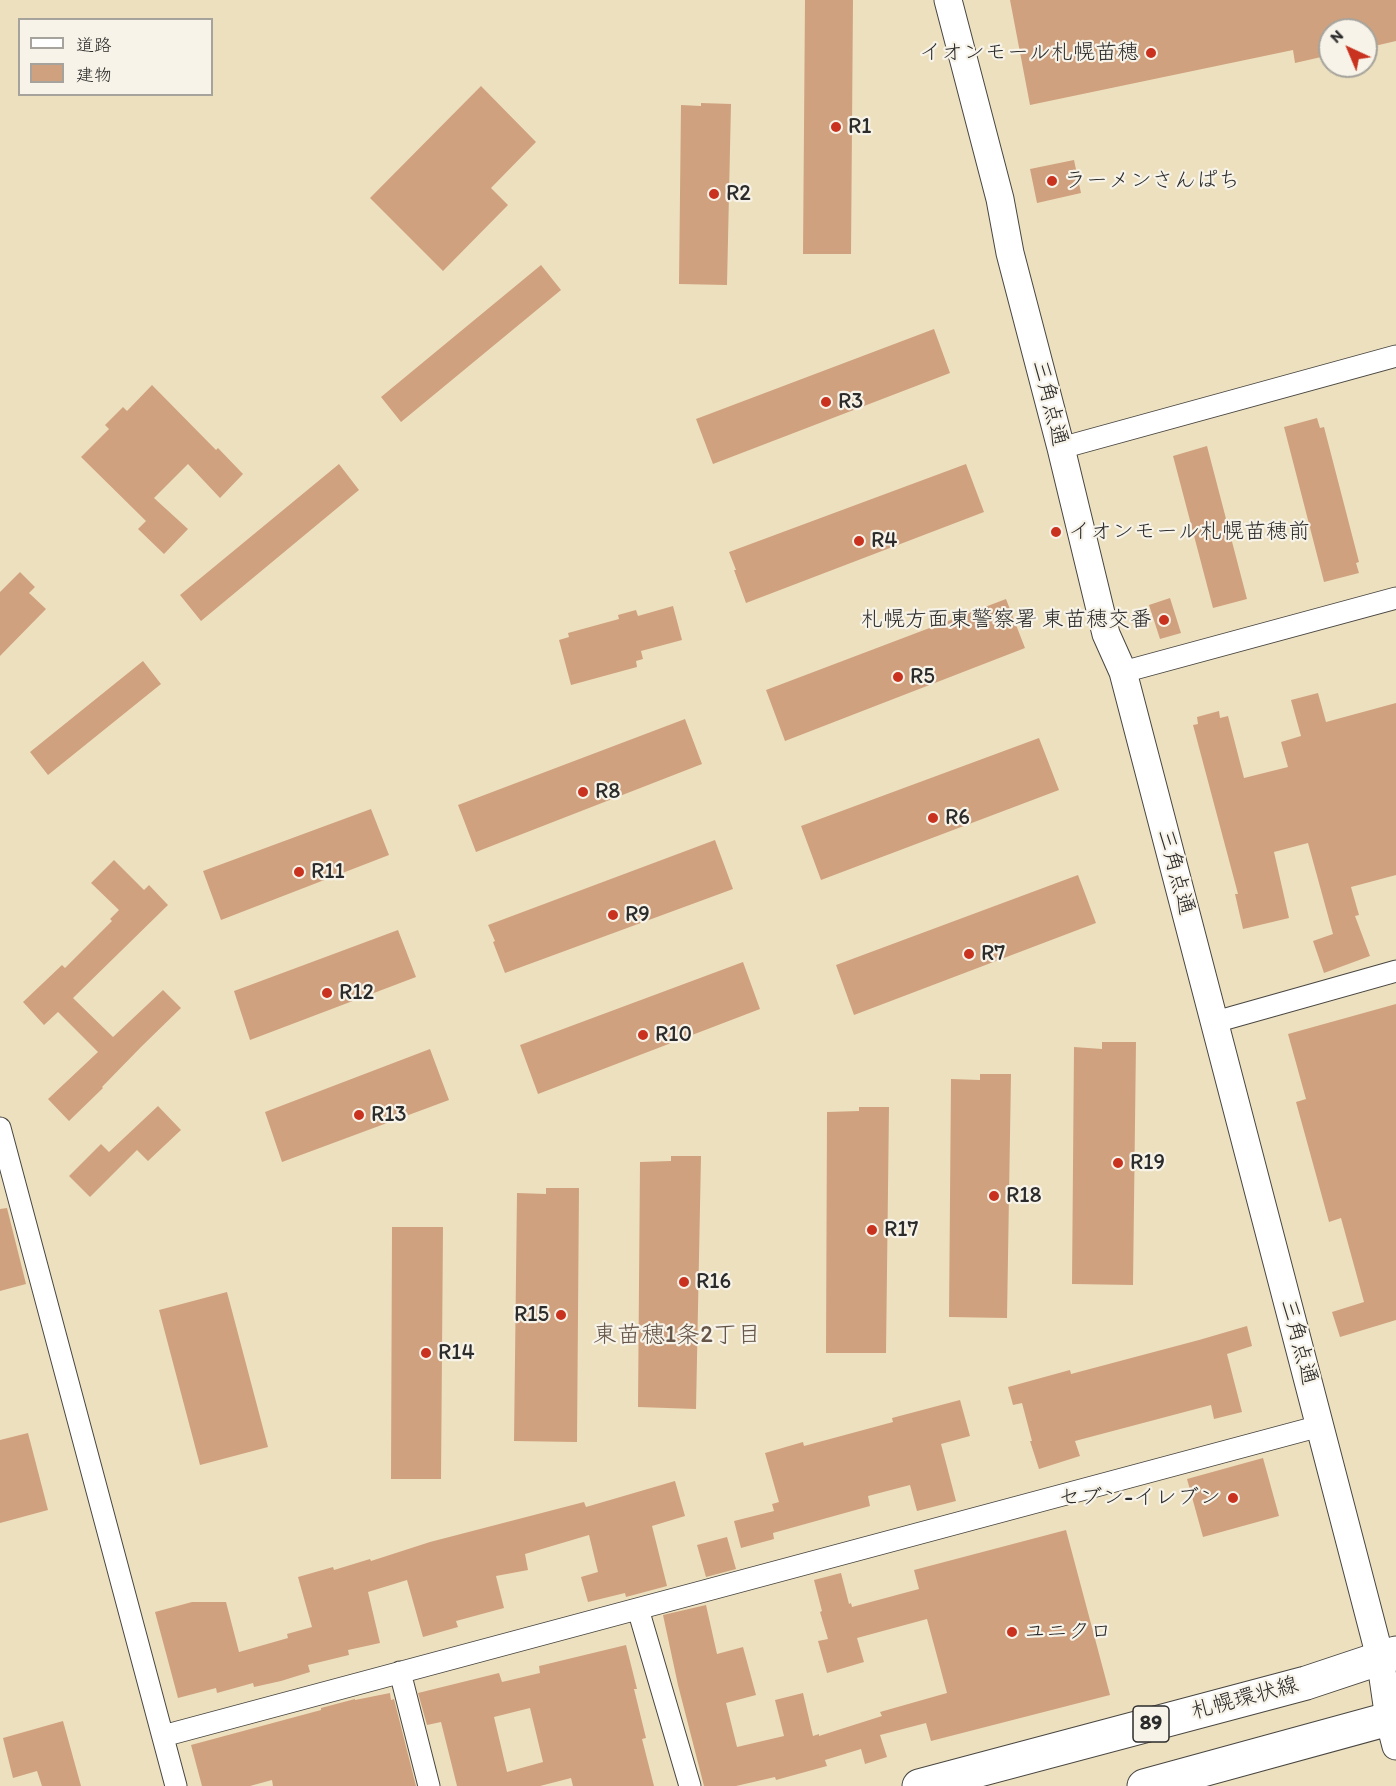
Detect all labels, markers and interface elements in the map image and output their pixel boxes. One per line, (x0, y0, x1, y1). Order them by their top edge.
legend (18, 18, 213, 96)
north arrow (1318, 18, 1378, 78)
text: N (1326, 26, 1347, 47)
text: 道路 (76, 34, 112, 56)
place label: イオンモール札幌苗穂 (919, 40, 1139, 66)
marker: イオンモール札幌苗穂 (1144, 46, 1158, 60)
text: 建物 (76, 64, 112, 86)
place label: R1 (848, 114, 871, 140)
marker: R1 (829, 120, 843, 134)
place label: ラーメンさんぱち (1064, 168, 1240, 194)
marker: ラーメンさんぱち (1045, 174, 1059, 188)
place label: R2 (726, 181, 751, 207)
marker: R2 (707, 187, 721, 201)
street label: 三角点通 (1026, 357, 1072, 449)
place label: R3 (838, 389, 863, 415)
marker: R3 (819, 395, 833, 409)
place label: イオンモール札幌苗穂前 (1068, 519, 1310, 545)
marker: イオンモール札幌苗穂前 (1049, 525, 1063, 539)
place label: R4 (871, 528, 898, 554)
marker: R4 (852, 534, 866, 548)
place label: 札幌方面東警察署 東苗穂交番 (861, 607, 1152, 633)
marker: 札幌方面東警察署 東苗穂交番 (1157, 613, 1171, 627)
place label: R5 (910, 664, 935, 690)
marker: R5 (891, 670, 905, 684)
place label: R8 (595, 779, 620, 805)
marker: R8 (576, 785, 590, 799)
place label: R6 (945, 805, 970, 831)
marker: R6 (926, 811, 940, 825)
street label: 三角点通 (1151, 826, 1199, 918)
place label: R11 (311, 859, 345, 885)
marker: R11 (292, 865, 306, 879)
place label: R9 (625, 902, 650, 928)
marker: R9 (606, 908, 620, 922)
place label: R7 (981, 941, 1005, 967)
marker: R7 (962, 947, 976, 961)
place label: R12 (339, 980, 374, 1006)
marker: R12 (320, 986, 334, 1000)
place label: R10 (655, 1022, 692, 1048)
marker: R10 (636, 1028, 650, 1042)
place label: R13 (371, 1102, 406, 1128)
marker: R13 (352, 1108, 366, 1122)
place label: R19 (1130, 1150, 1165, 1176)
marker: R19 (1111, 1156, 1125, 1170)
place label: R18 (1006, 1183, 1042, 1209)
marker: R18 (987, 1189, 1001, 1203)
place label: R17 (884, 1217, 918, 1243)
marker: R17 (865, 1223, 879, 1237)
place label: R16 (696, 1269, 731, 1295)
marker: R16 (677, 1275, 691, 1289)
street label: 三角点通 (1274, 1296, 1322, 1388)
place label: R15 (514, 1302, 549, 1328)
marker: R15 (554, 1308, 568, 1322)
district label: 東苗穂1条2丁目 (593, 1322, 761, 1350)
place label: R14 (438, 1340, 475, 1366)
marker: R14 (419, 1346, 433, 1360)
place label: セブン-イレブン (1058, 1485, 1221, 1511)
marker: セブン-イレブン (1226, 1491, 1240, 1505)
place label: ユニクロ (1024, 1619, 1112, 1645)
marker: ユニクロ (1005, 1625, 1019, 1639)
street label: 札幌環状線 (1188, 1672, 1302, 1726)
road number: 89 (1133, 1706, 1169, 1742)

